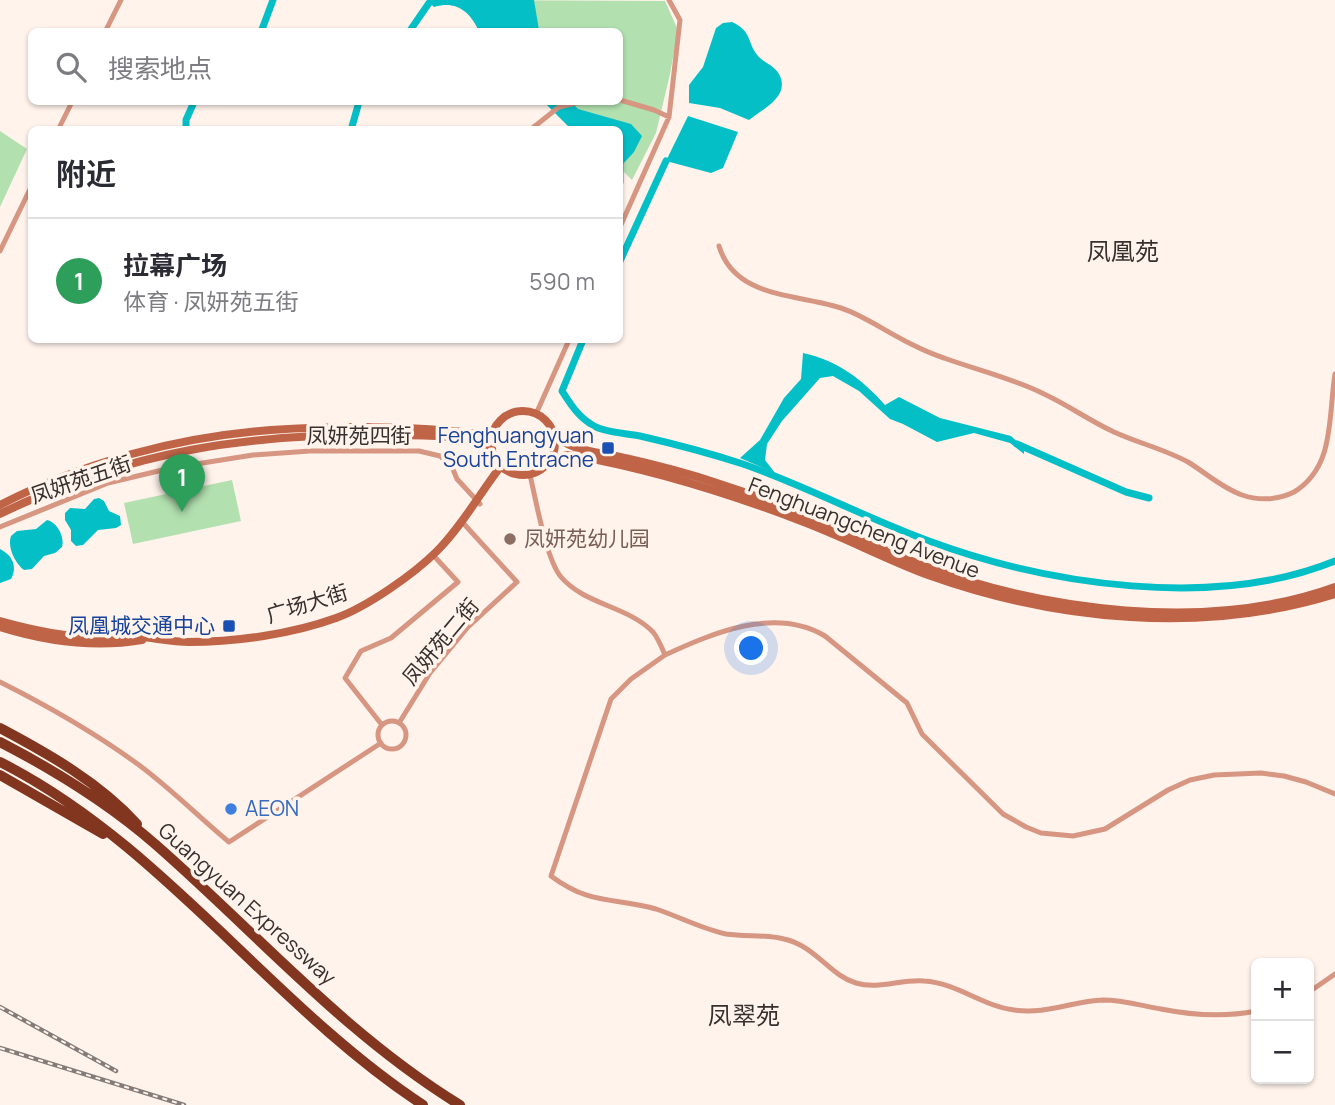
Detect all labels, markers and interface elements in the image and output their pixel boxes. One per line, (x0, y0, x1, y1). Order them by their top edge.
search box (28, 28, 623, 105)
icon: search (52, 48, 90, 86)
text: 搜索地点 (108, 50, 212, 86)
text: 附近 (56, 153, 116, 194)
district label: 凤凰苑 (1087, 234, 1159, 267)
text: 拉幕广场 (123, 247, 227, 283)
text: 1 (74, 265, 84, 297)
text: 590 m (529, 265, 595, 297)
text: 体育 · 凤妍苑五街 (123, 285, 298, 317)
street label: 凤妍苑四街 (307, 421, 412, 449)
place label: Fenghuangyuan South Entracne (438, 421, 594, 473)
marker: Fenghuangyuan South Entracne (600, 440, 616, 456)
street label: 凤妍苑五街 (26, 449, 135, 509)
pin: 1 (159, 454, 205, 512)
street label: Fenghuangcheng Avenue (745, 470, 984, 584)
place label: 凤妍苑幼儿园 (524, 524, 650, 552)
marker: 凤妍苑幼儿园 (502, 531, 518, 547)
street label: 广场大街 (262, 577, 351, 629)
street label: 凤妍苑二街 (396, 592, 485, 691)
place label: 凤凰城交通中心 (68, 611, 215, 639)
marker: 凤凰城交通中心 (221, 618, 237, 634)
your location (734, 631, 768, 665)
place label: AEON (245, 794, 299, 822)
marker: AEON (223, 801, 239, 817)
street label: Guangyuan Expressway (153, 816, 343, 991)
map controls (1251, 958, 1314, 1084)
button: + (1251, 958, 1314, 1021)
district label: 凤翠苑 (708, 998, 780, 1031)
button: − (1251, 1021, 1314, 1084)

